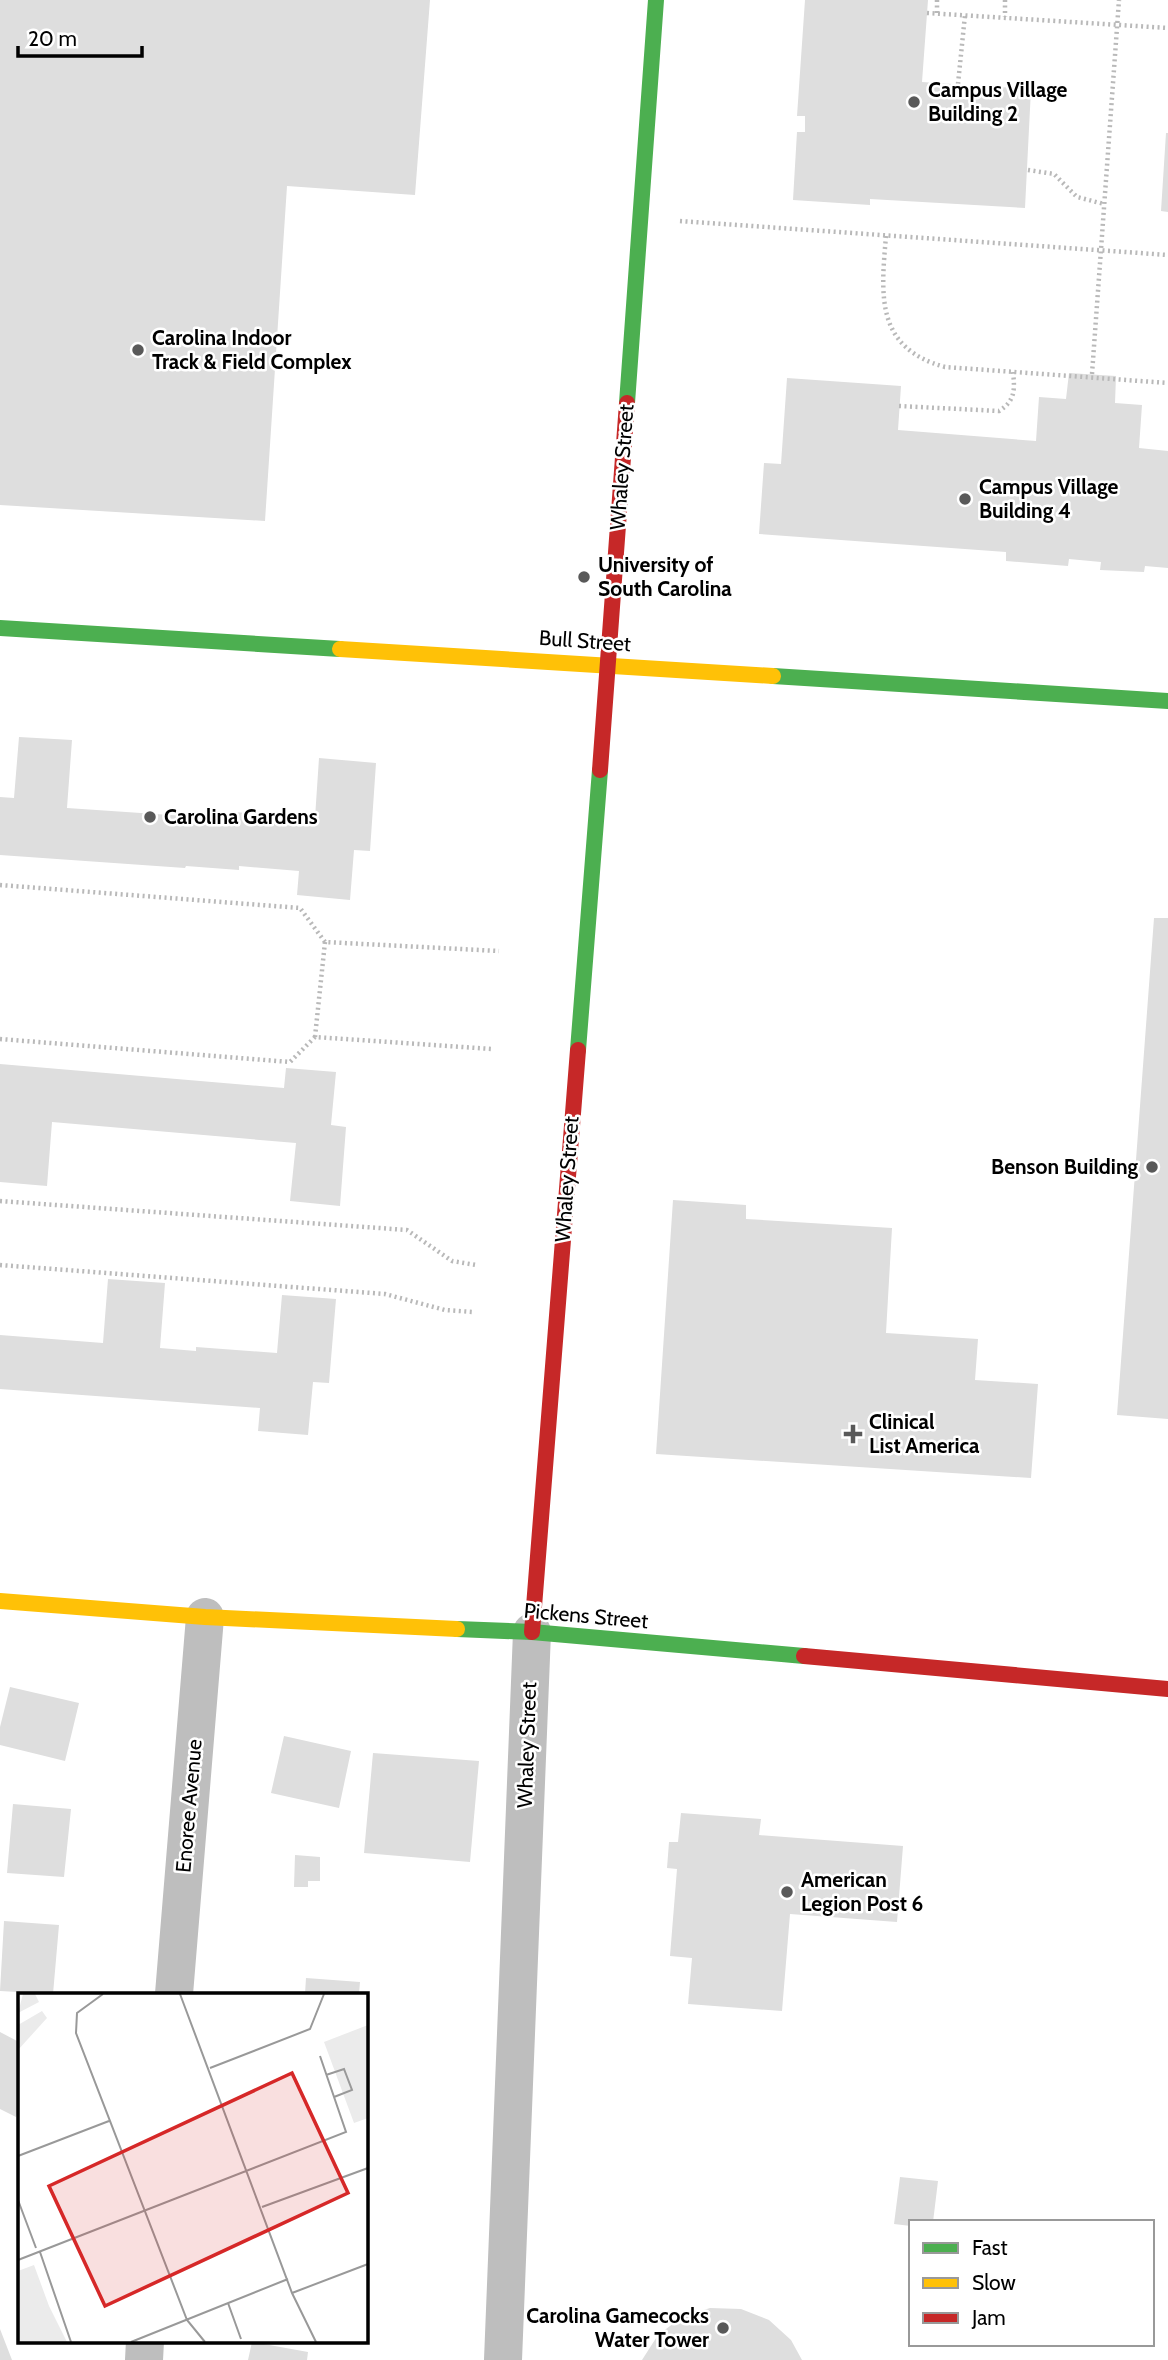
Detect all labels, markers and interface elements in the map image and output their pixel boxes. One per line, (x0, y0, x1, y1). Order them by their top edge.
scale bar (18, 14, 142, 58)
text: 20 m (28, 26, 77, 51)
place label: Campus Village Building 2 (928, 77, 1068, 126)
marker: Campus Village Building 2 (906, 94, 922, 110)
place label: Carolina Indoor Track & Field Complex (152, 325, 352, 374)
marker: Carolina Indoor Track & Field Complex (130, 342, 146, 358)
street label: Whaley Street (605, 403, 638, 531)
place label: Campus Village Building 4 (979, 474, 1119, 523)
marker: Campus Village Building 4 (957, 491, 973, 507)
place label: University of South Carolina (598, 552, 732, 601)
marker: University of South Carolina (576, 569, 592, 585)
street label: Bull Street (538, 625, 632, 656)
place label: Carolina Gardens (164, 804, 318, 829)
marker: Carolina Gardens (142, 809, 158, 825)
street label: Whaley Street (550, 1115, 583, 1243)
place label: Benson Building (991, 1154, 1138, 1179)
marker: Benson Building (1144, 1159, 1160, 1175)
place label: Clinical List America (869, 1409, 980, 1458)
marker: Clinical List America (843, 1424, 863, 1444)
street label: Pickens Street (523, 1598, 649, 1633)
street label: Whaley Street (512, 1682, 541, 1808)
street label: Enoree Avenue (170, 1738, 207, 1874)
place label: American Legion Post 6 (801, 1867, 923, 1916)
marker: American Legion Post 6 (779, 1884, 795, 1900)
inset map (18, 1993, 368, 2342)
legend (909, 2220, 1154, 2346)
text: Fast (972, 2235, 1008, 2260)
text: Slow (972, 2270, 1016, 2295)
place label: Carolina Gamecocks Water Tower (526, 2303, 709, 2352)
text: Jam (971, 2305, 1006, 2330)
marker: Carolina Gamecocks Water Tower (715, 2320, 731, 2336)

